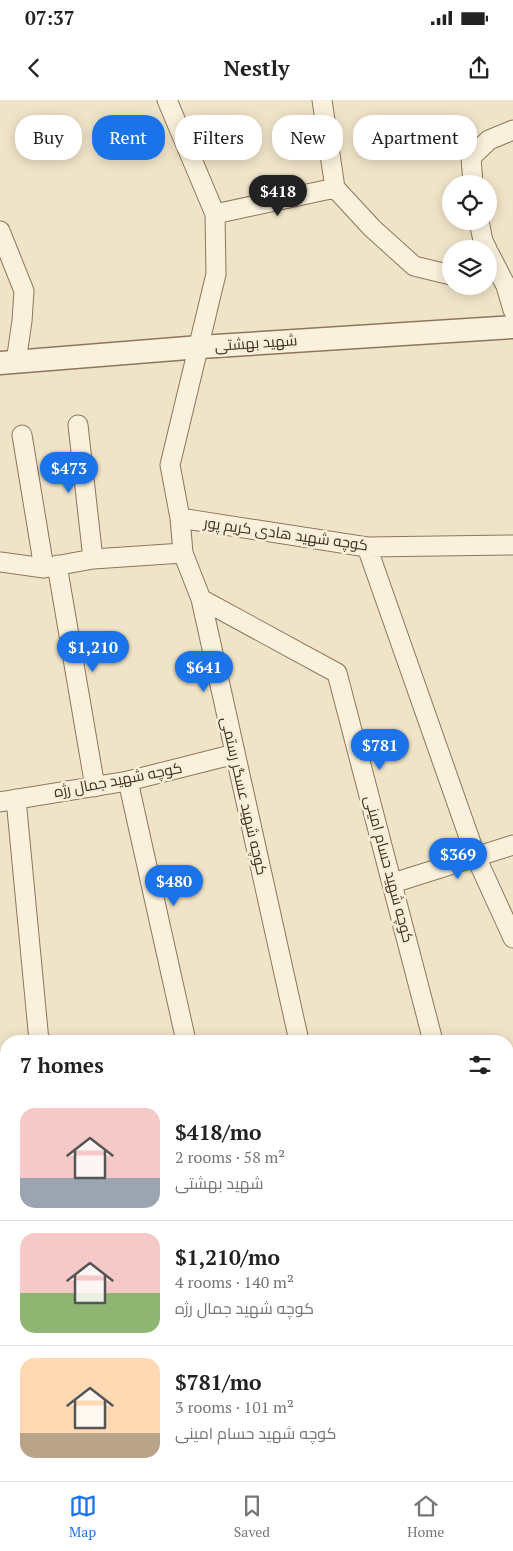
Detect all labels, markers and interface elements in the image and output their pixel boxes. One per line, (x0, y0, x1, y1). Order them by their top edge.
text: 07:37 (25, 5, 74, 30)
text: Nestly (223, 53, 290, 82)
icon: back (20, 54, 48, 82)
icon: share (465, 54, 493, 82)
chip: Buy (15, 115, 82, 160)
chip: Rent (92, 115, 165, 160)
chip: Filters (175, 115, 262, 160)
chip: New (272, 115, 343, 160)
chip: Apartment (353, 115, 477, 160)
pin: $418 (248, 174, 308, 217)
map controls (442, 175, 497, 295)
button: locate (442, 175, 497, 230)
text: $418 (260, 180, 296, 202)
button: layers (442, 240, 497, 295)
street label: شهید بهشتی (214, 329, 298, 356)
pin: $473 (39, 452, 99, 494)
text: $473 (51, 457, 87, 479)
street label: کوچه شهید هادی کریم پور (202, 511, 370, 555)
pin: $1,210 (52, 630, 134, 673)
text: $1,210 (68, 636, 118, 658)
pin: $641 (174, 650, 234, 693)
text: $641 (186, 656, 222, 678)
street label: کوچه شهید عسگر رستمی (216, 715, 273, 877)
pin: $781 (350, 728, 410, 771)
text: $781 (362, 734, 398, 756)
street label: کوچه شهید جمال رژه (52, 757, 184, 802)
street label: کوچه شهید حسام امینی (360, 793, 419, 945)
pin: $369 (428, 838, 488, 880)
text: $369 (440, 843, 476, 865)
pin: $480 (144, 864, 204, 907)
text: $480 (156, 870, 192, 892)
text: 7 homes (20, 1051, 104, 1079)
icon: filters (466, 1051, 494, 1079)
text: $418/mo (175, 1118, 262, 1146)
icon: home (60, 1128, 120, 1188)
text: 2 rooms · 58 m² (175, 1146, 285, 1168)
text: شهید بهشتی (175, 1172, 263, 1194)
text: $1,210/mo (175, 1243, 280, 1271)
icon: home (60, 1253, 120, 1313)
text: 4 rooms · 140 m² (175, 1271, 294, 1293)
text: کوچه شهید جمال رژه (175, 1297, 314, 1319)
text: $781/mo (175, 1368, 262, 1396)
icon: home (60, 1378, 120, 1438)
text: 3 rooms · 101 m² (175, 1396, 294, 1418)
text: کوچه شهید حسام امینی (175, 1422, 337, 1444)
tab: Map (69, 1492, 97, 1541)
tab: Saved (234, 1492, 270, 1541)
tab: Home (407, 1492, 444, 1541)

